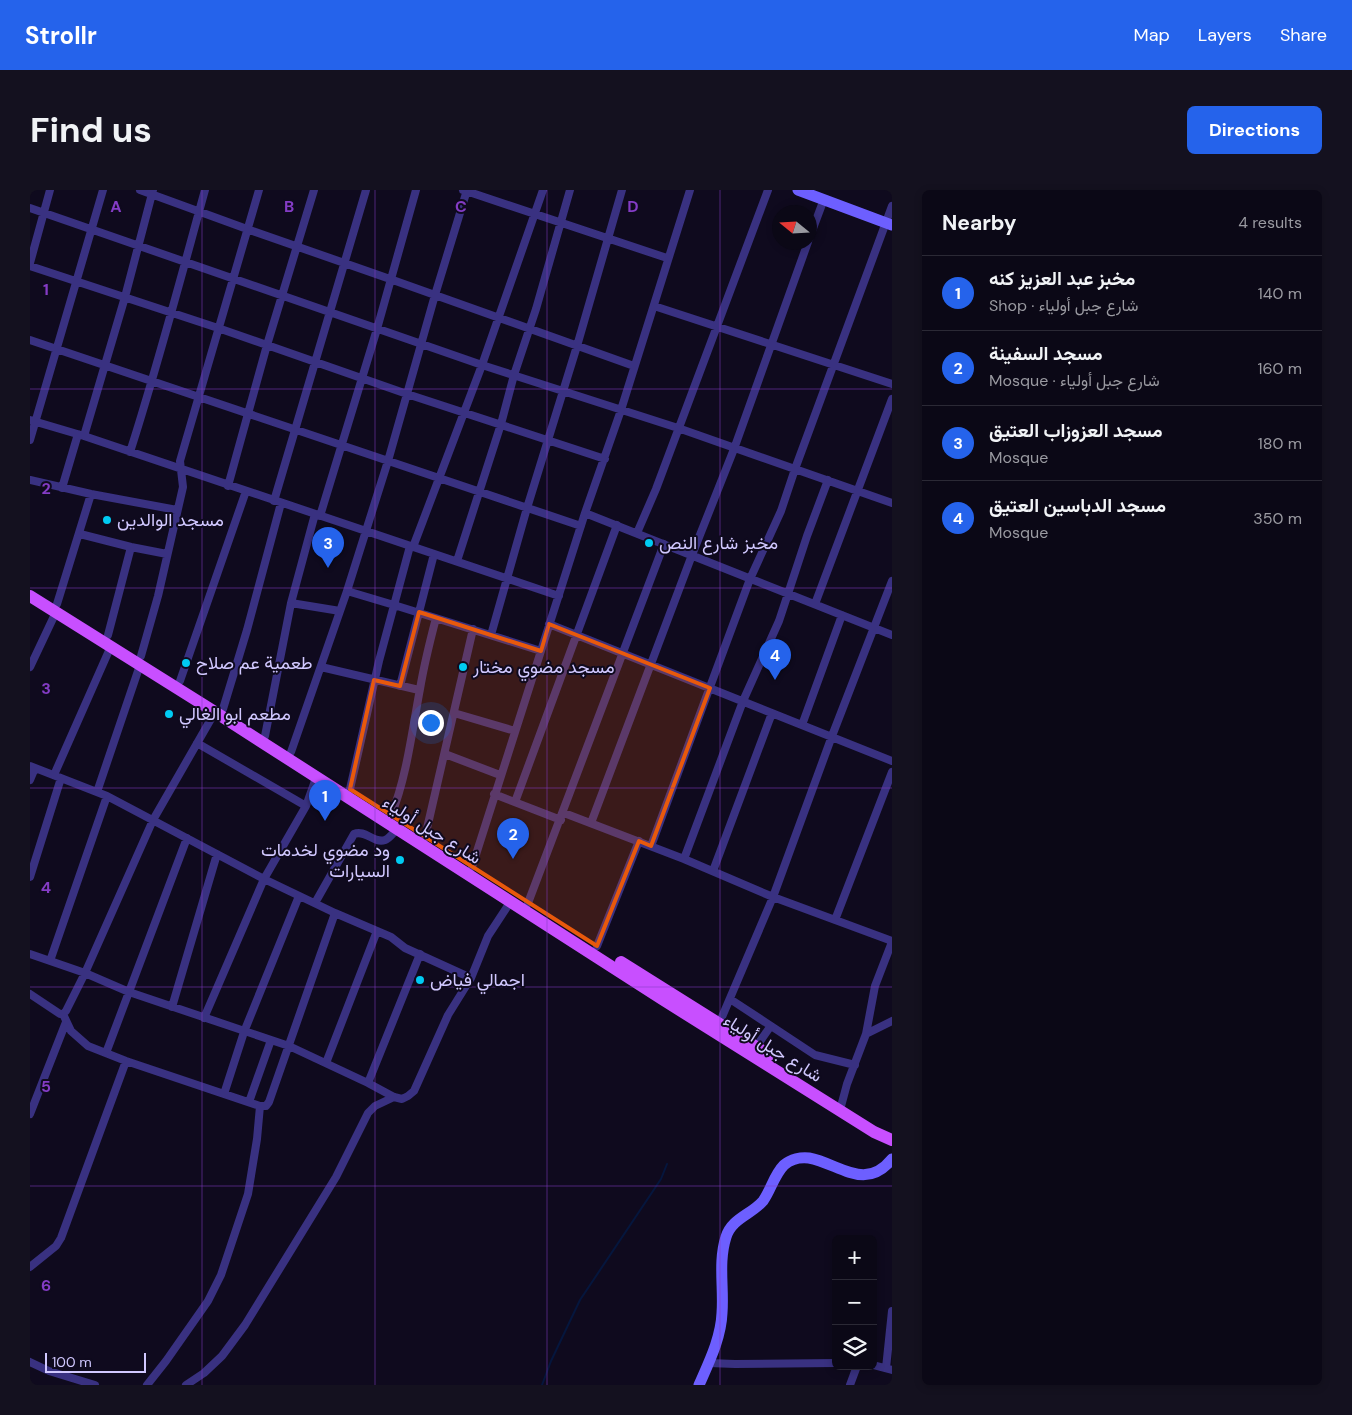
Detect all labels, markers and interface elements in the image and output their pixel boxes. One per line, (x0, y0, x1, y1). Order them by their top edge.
text: Strollr (25, 20, 97, 51)
text: Map (1134, 23, 1170, 47)
text: Layers (1198, 23, 1252, 47)
text: Share (1280, 23, 1327, 47)
button: Directions (1187, 106, 1322, 154)
text: Find us (30, 107, 152, 153)
text: A (110, 196, 122, 217)
text: B (284, 196, 294, 217)
text: C (455, 196, 467, 217)
text: D (627, 196, 639, 217)
north arrow (772, 205, 817, 250)
text: Nearby (942, 209, 1016, 237)
text: 4 results (1238, 212, 1302, 233)
text: مخبز عبد العزيز كنه (989, 266, 1135, 291)
text: 1 (43, 279, 49, 300)
text: 1 (955, 283, 961, 304)
text: 140 m (1258, 283, 1302, 304)
text: Shop · شارع جبل أولياء (989, 295, 1138, 316)
text: مسجد السفينة (989, 341, 1103, 366)
text: 2 (953, 358, 963, 379)
text: 160 m (1258, 358, 1302, 379)
text: Mosque · شارع جبل أولياء (989, 370, 1160, 391)
text: مسجد العزوزاب العتيق (989, 418, 1163, 443)
text: 3 (953, 433, 963, 454)
text: 180 m (1258, 433, 1302, 454)
text: Mosque (989, 447, 1048, 468)
text: 2 (41, 478, 51, 499)
text: مسجد الدباسين العتيق (989, 493, 1166, 518)
place label: مسجد الوالدين (117, 508, 224, 532)
text: 4 (953, 508, 963, 529)
text: 350 m (1253, 508, 1302, 529)
marker: مسجد الوالدين (101, 514, 113, 526)
text: Mosque (989, 522, 1048, 543)
pin: 3 (312, 527, 344, 568)
place label: مخبز شارع النص (659, 531, 778, 555)
marker: مخبز شارع النص (643, 537, 655, 549)
pin: 4 (759, 639, 791, 680)
place label: طعمية عم صلاح (196, 651, 313, 675)
place label: مسجد مضوي مختار (472, 655, 615, 682)
marker: طعمية عم صلاح (180, 657, 192, 669)
marker: مسجد مضوي مختار (457, 661, 469, 673)
text: 3 (41, 678, 51, 699)
place label: مطعم ابو الغالي (179, 702, 291, 729)
marker: مطعم ابو الغالي (163, 708, 175, 720)
your location (418, 710, 444, 736)
pin: 1 (309, 780, 341, 821)
street label: شارع جبل أولياء (378, 790, 486, 870)
pin: 2 (497, 818, 529, 859)
place label: ود مضوي لخدمات السيارات (261, 838, 390, 883)
marker: ود مضوي لخدمات السيارات (394, 854, 406, 866)
text: 4 (41, 877, 51, 898)
place label: اجمالي فياض (430, 968, 525, 995)
marker: اجمالي فياض (414, 974, 426, 986)
street label: شارع جبل أولياء (719, 1008, 827, 1088)
text: 5 (41, 1076, 51, 1097)
map controls (832, 1235, 877, 1370)
button: + (832, 1235, 877, 1280)
text: 6 (41, 1275, 51, 1296)
button: − (832, 1280, 877, 1325)
button: layers (832, 1325, 877, 1370)
scale bar (45, 1350, 146, 1373)
text: 100 m (52, 1353, 92, 1371)

